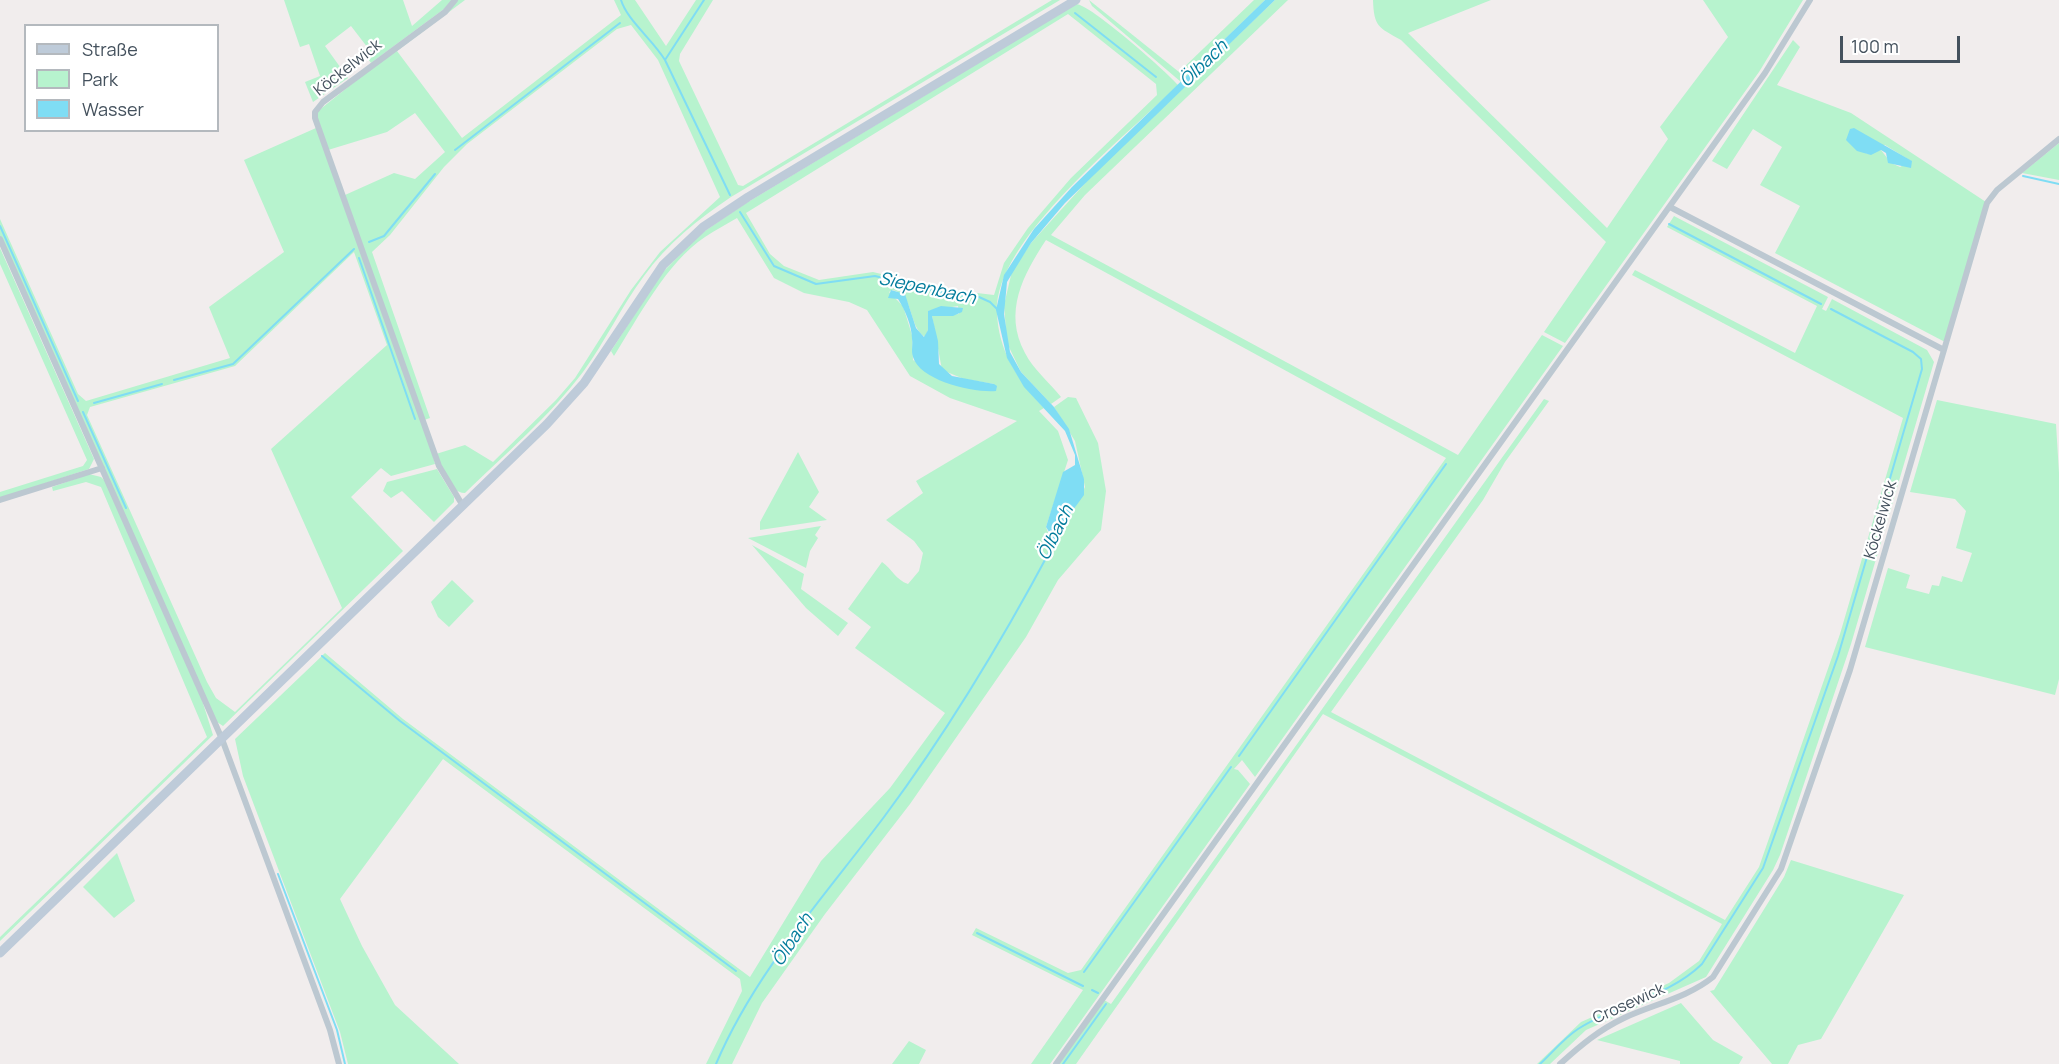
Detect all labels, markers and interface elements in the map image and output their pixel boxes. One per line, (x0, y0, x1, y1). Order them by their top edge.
legend (24, 24, 219, 132)
scale bar (1843, 24, 1963, 62)
text: 100 m (1851, 34, 1899, 58)
street label: Köckelwick (310, 36, 386, 100)
water label: Ölbach (1175, 36, 1233, 92)
text: Straße (82, 37, 138, 61)
text: Park (82, 67, 118, 91)
text: Wasser (82, 97, 144, 121)
water label: Siepenbach (877, 268, 977, 310)
street label: Köckelwick (1861, 478, 1901, 562)
water label: Ölbach (1033, 502, 1079, 564)
water label: Ölbach (768, 910, 818, 970)
street label: Crosewick (1590, 980, 1668, 1028)

